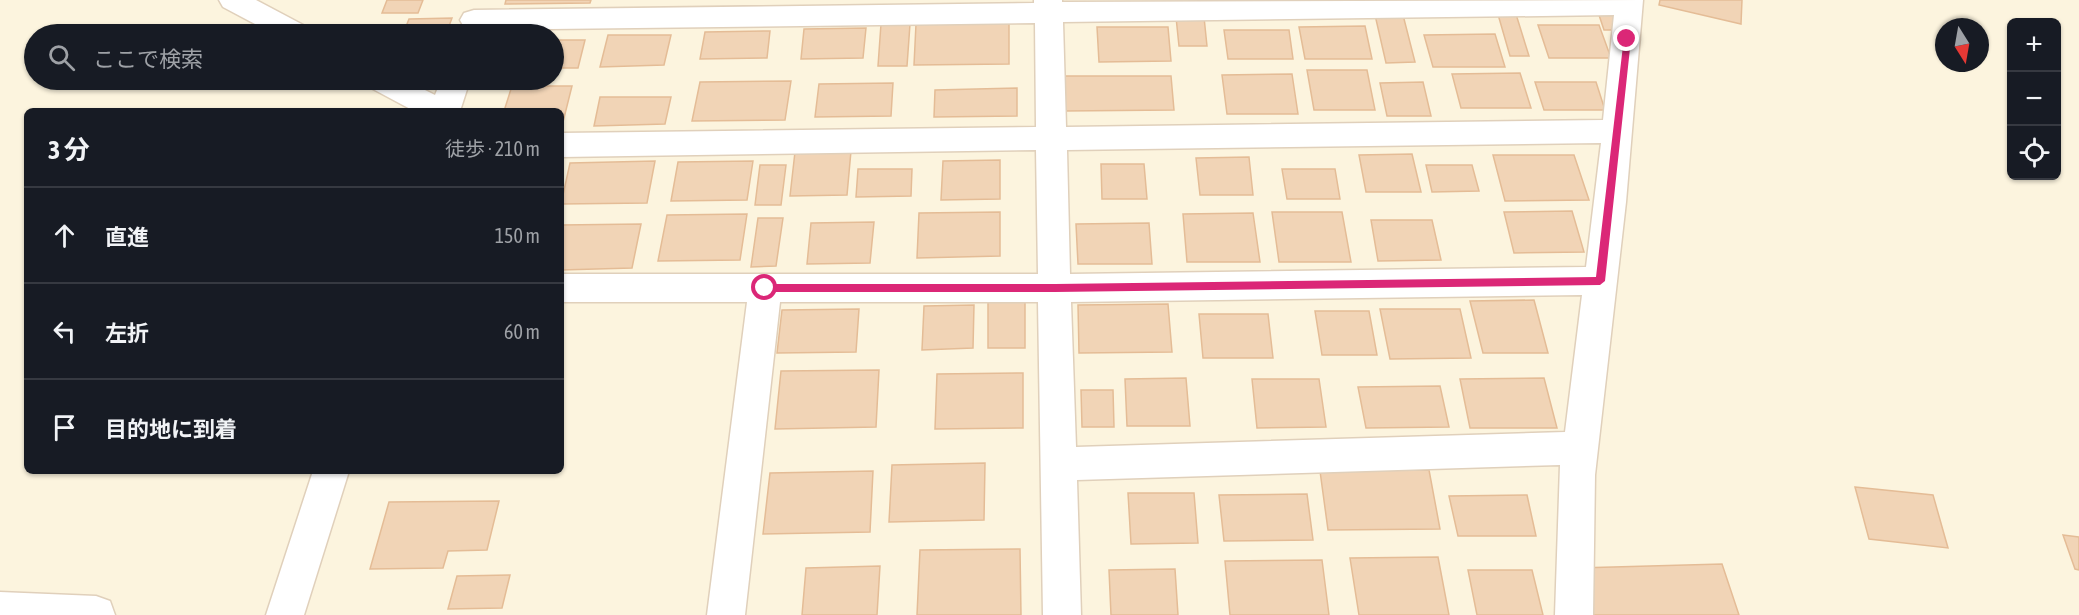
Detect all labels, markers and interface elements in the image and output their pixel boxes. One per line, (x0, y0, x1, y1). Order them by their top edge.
north arrow (1935, 18, 1989, 72)
map controls (2007, 18, 2061, 180)
button: + (2007, 18, 2061, 72)
search box (24, 24, 564, 90)
route end (1613, 25, 1639, 51)
icon: search (45, 41, 78, 74)
text: ここで検索 (93, 46, 203, 72)
button: − (2007, 72, 2061, 126)
button: locate (2007, 126, 2061, 180)
text: 3 分 (48, 135, 90, 165)
text: 徒歩 · 210 m (445, 137, 540, 160)
icon: ahead (48, 219, 81, 252)
text: 直進 (105, 224, 149, 250)
text: 150 m (495, 224, 540, 247)
route start (751, 274, 777, 300)
icon: left (48, 315, 81, 348)
text: 左折 (105, 320, 149, 346)
text: 60 m (504, 320, 540, 343)
icon: arrive (48, 411, 81, 444)
text: 目的地に到着 (105, 416, 237, 442)

